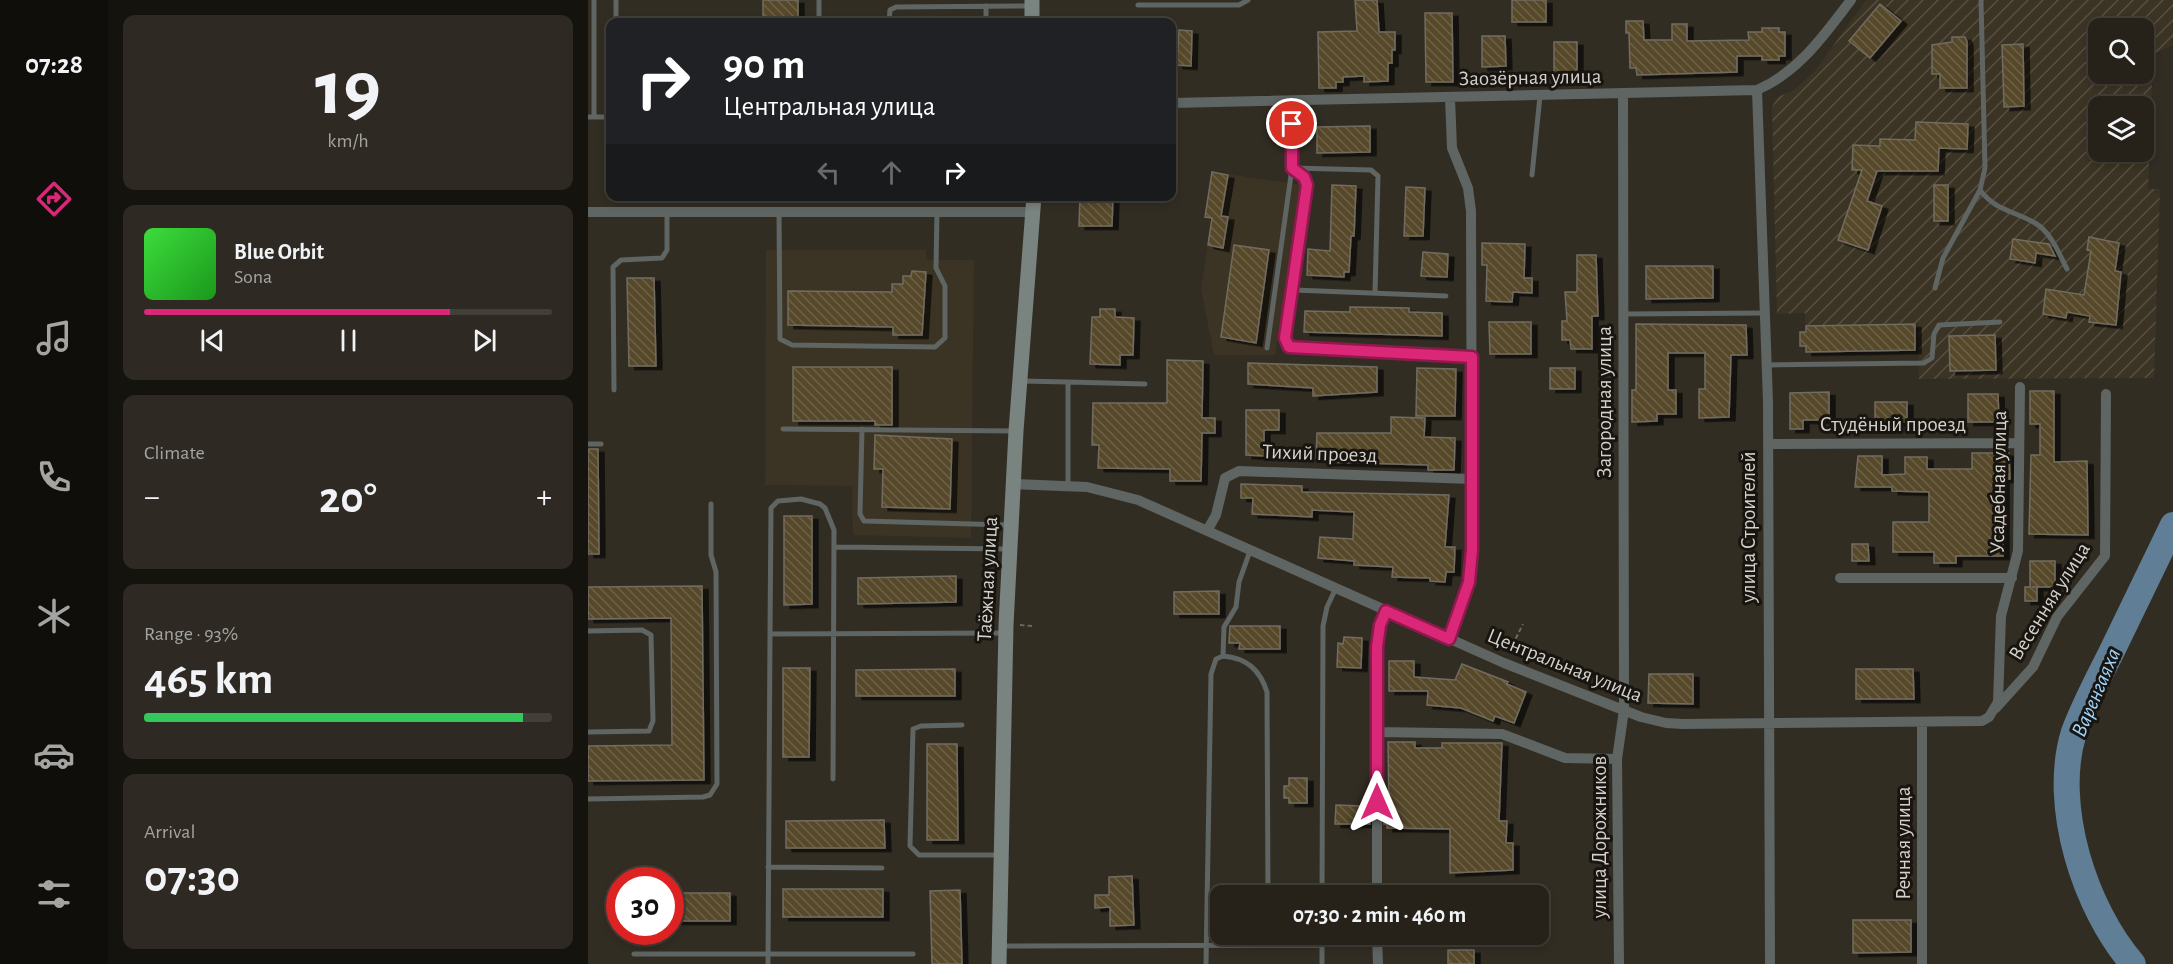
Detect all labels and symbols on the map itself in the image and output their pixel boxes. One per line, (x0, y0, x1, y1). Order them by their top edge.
street label: Заозёрная улица (1458, 66, 1602, 89)
pin (1266, 98, 1317, 149)
street label: Загородная улица (1594, 326, 1615, 478)
street label: Усадебная улица (1987, 410, 2010, 554)
street label: Студёный проезд (1820, 414, 1966, 435)
street label: Тихий проезд (1262, 441, 1378, 466)
street label: улица Строителей (1738, 451, 1759, 604)
street label: Таёжная улица (974, 516, 1001, 642)
street label: Весенняя улица (2005, 538, 2094, 664)
street label: Центральная улица (1484, 625, 1646, 706)
water label: Варенгаяха (2068, 645, 2125, 740)
street label: улица Дорожников (1589, 756, 1610, 919)
position arrow (1345, 770, 1409, 834)
street label: Речная улица (1893, 786, 1914, 900)
speed limit sign: 30 (606, 867, 684, 945)

